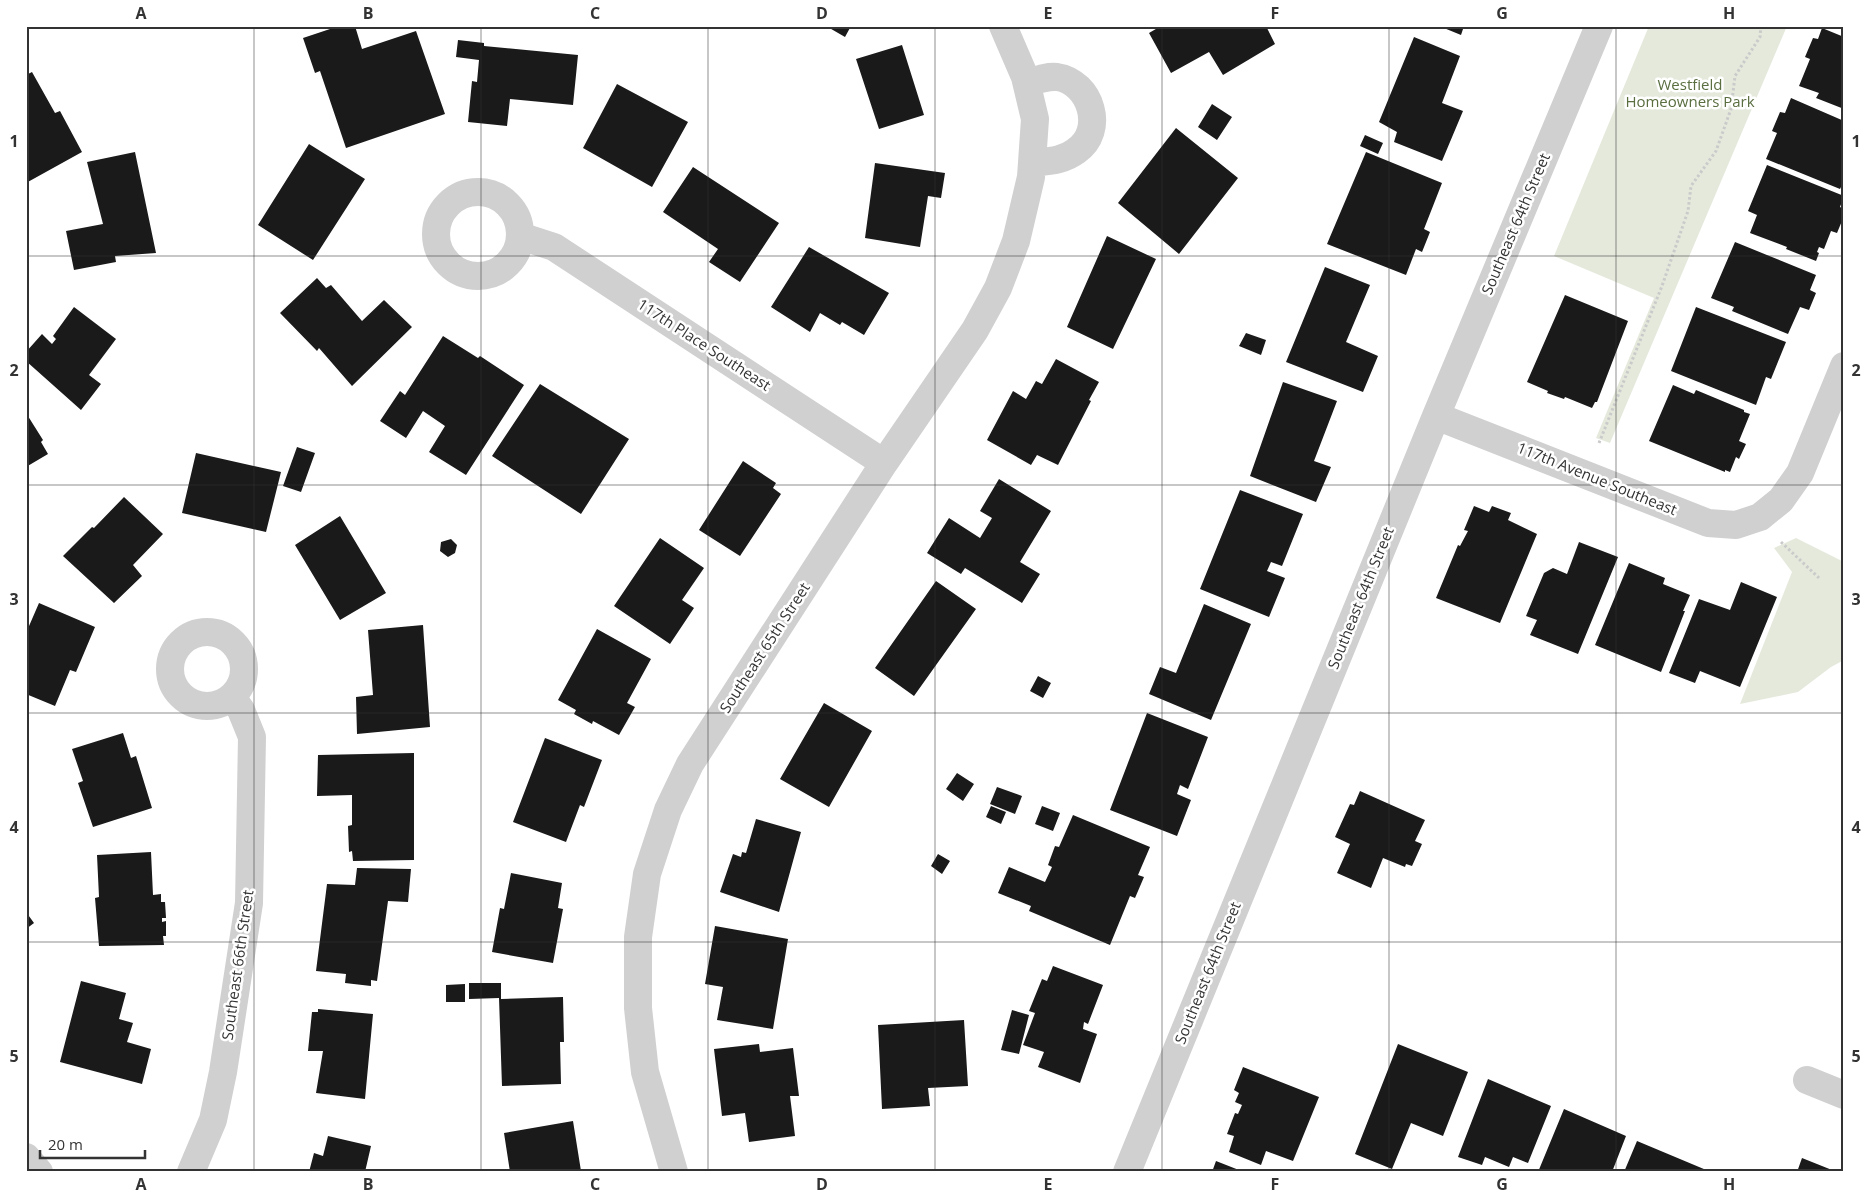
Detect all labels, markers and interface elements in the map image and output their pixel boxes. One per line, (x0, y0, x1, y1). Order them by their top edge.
text: A (135, 2, 147, 24)
text: B (363, 2, 373, 24)
text: C (590, 2, 600, 24)
text: D (816, 2, 828, 24)
text: E (1044, 2, 1053, 24)
text: F (1271, 2, 1279, 24)
text: G (1496, 2, 1508, 24)
text: H (1723, 2, 1735, 24)
park label: Westfield Homeowners Park (1625, 74, 1755, 111)
text: 1 (9, 130, 19, 152)
text: 1 (1851, 130, 1861, 152)
street label: Southeast 64th Street (1476, 150, 1554, 297)
street label: 117th Place Southeast (634, 294, 775, 395)
text: 2 (9, 359, 19, 381)
text: 2 (1851, 359, 1861, 381)
street label: 117th Avenue Southeast (1515, 437, 1680, 519)
street label: Southeast 64th Street (1322, 524, 1398, 672)
street label: Southeast 65th Street (714, 578, 814, 716)
text: 3 (9, 588, 19, 610)
text: 3 (1851, 588, 1861, 610)
text: 4 (9, 816, 19, 838)
text: 4 (1851, 816, 1861, 838)
street label: Southeast 66th Street (217, 888, 257, 1041)
street label: Southeast 64th Street (1169, 899, 1245, 1047)
text: 5 (9, 1045, 19, 1067)
text: 5 (1851, 1045, 1861, 1067)
scale bar (40, 1128, 145, 1160)
text: 20 m (48, 1134, 83, 1154)
text: A (135, 1173, 147, 1195)
text: B (363, 1173, 373, 1195)
text: C (590, 1173, 600, 1195)
text: D (816, 1173, 828, 1195)
text: E (1044, 1173, 1053, 1195)
text: F (1271, 1173, 1279, 1195)
text: G (1496, 1173, 1508, 1195)
text: H (1723, 1173, 1735, 1195)

